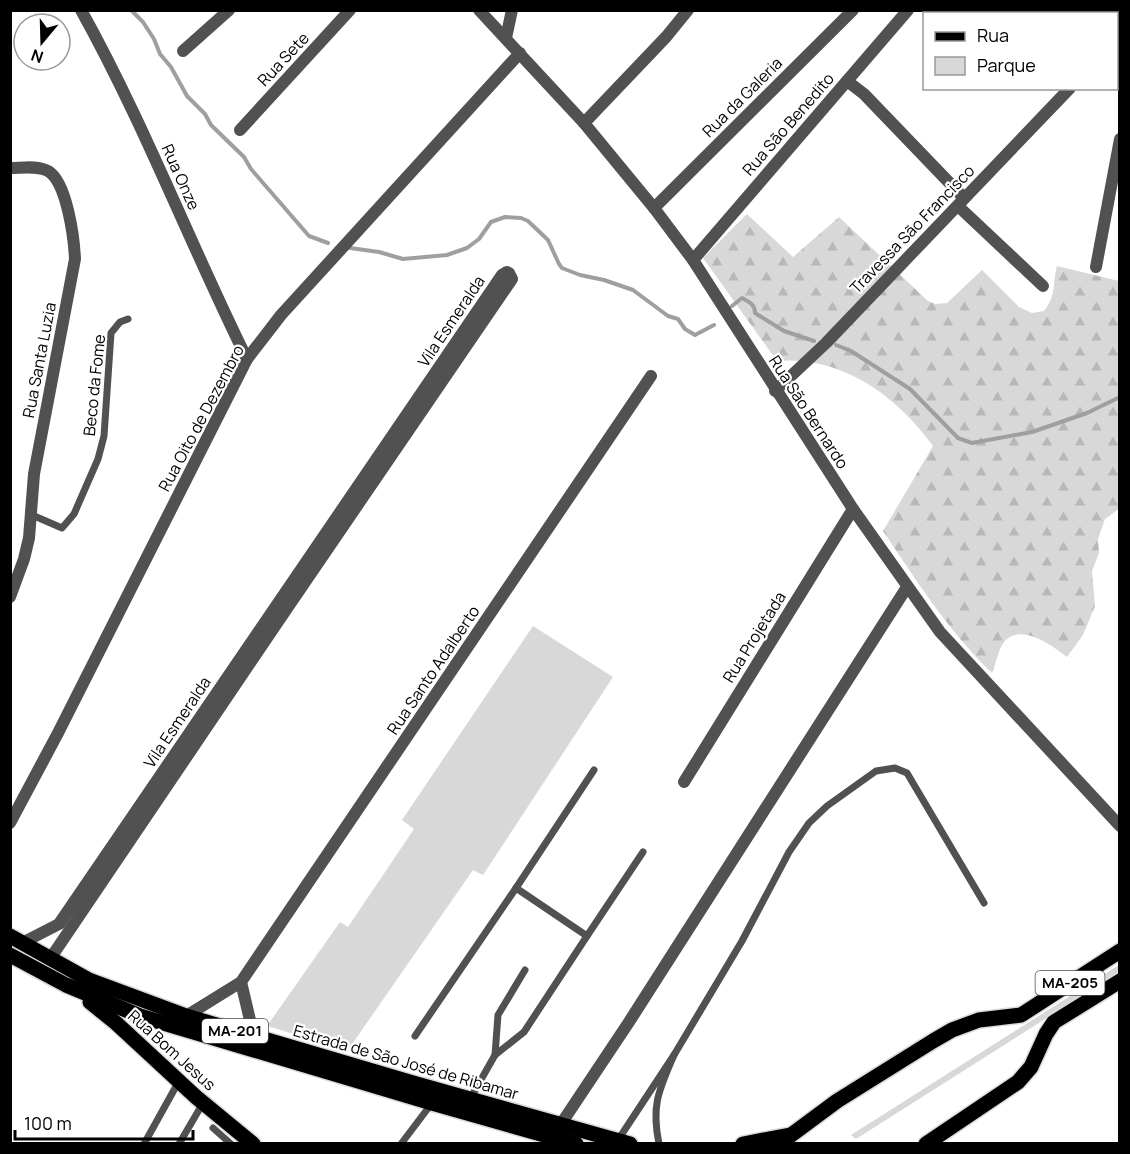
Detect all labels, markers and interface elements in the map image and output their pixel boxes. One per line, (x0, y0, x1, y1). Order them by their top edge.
north arrow (12, 12, 72, 72)
legend (923, 12, 1118, 90)
text: Rua (977, 23, 1009, 47)
street label: Rua Sete (252, 27, 314, 91)
text: N (28, 44, 46, 68)
street label: Rua da Galeria (697, 52, 787, 142)
text: Parque (977, 53, 1036, 77)
street label: Rua São Benedito (737, 68, 839, 180)
street label: Rua Onze (157, 141, 205, 213)
street label: Travessa São Francisco (845, 160, 979, 298)
street label: Vila Esmeralda (412, 271, 490, 371)
street label: Rua Santa Luzia (17, 300, 61, 420)
street label: Beco da Fome (78, 333, 110, 437)
street label: Rua Oito de Dezembro (153, 341, 249, 495)
street label: Rua São Bernardo (764, 351, 854, 473)
street label: Rua Projetada (717, 587, 791, 687)
street label: Rua Santo Adalberto (382, 601, 484, 739)
street label: Vila Esmeralda (138, 672, 216, 772)
road number: MA-205 (1036, 971, 1104, 995)
street label: Rua Bom Jesus (123, 1005, 221, 1095)
road number: MA-201 (202, 1019, 268, 1043)
street label: Estrada de São José de Ribamar (291, 1019, 521, 1105)
scale bar (15, 1103, 194, 1141)
text: 100 m (24, 1111, 72, 1135)

